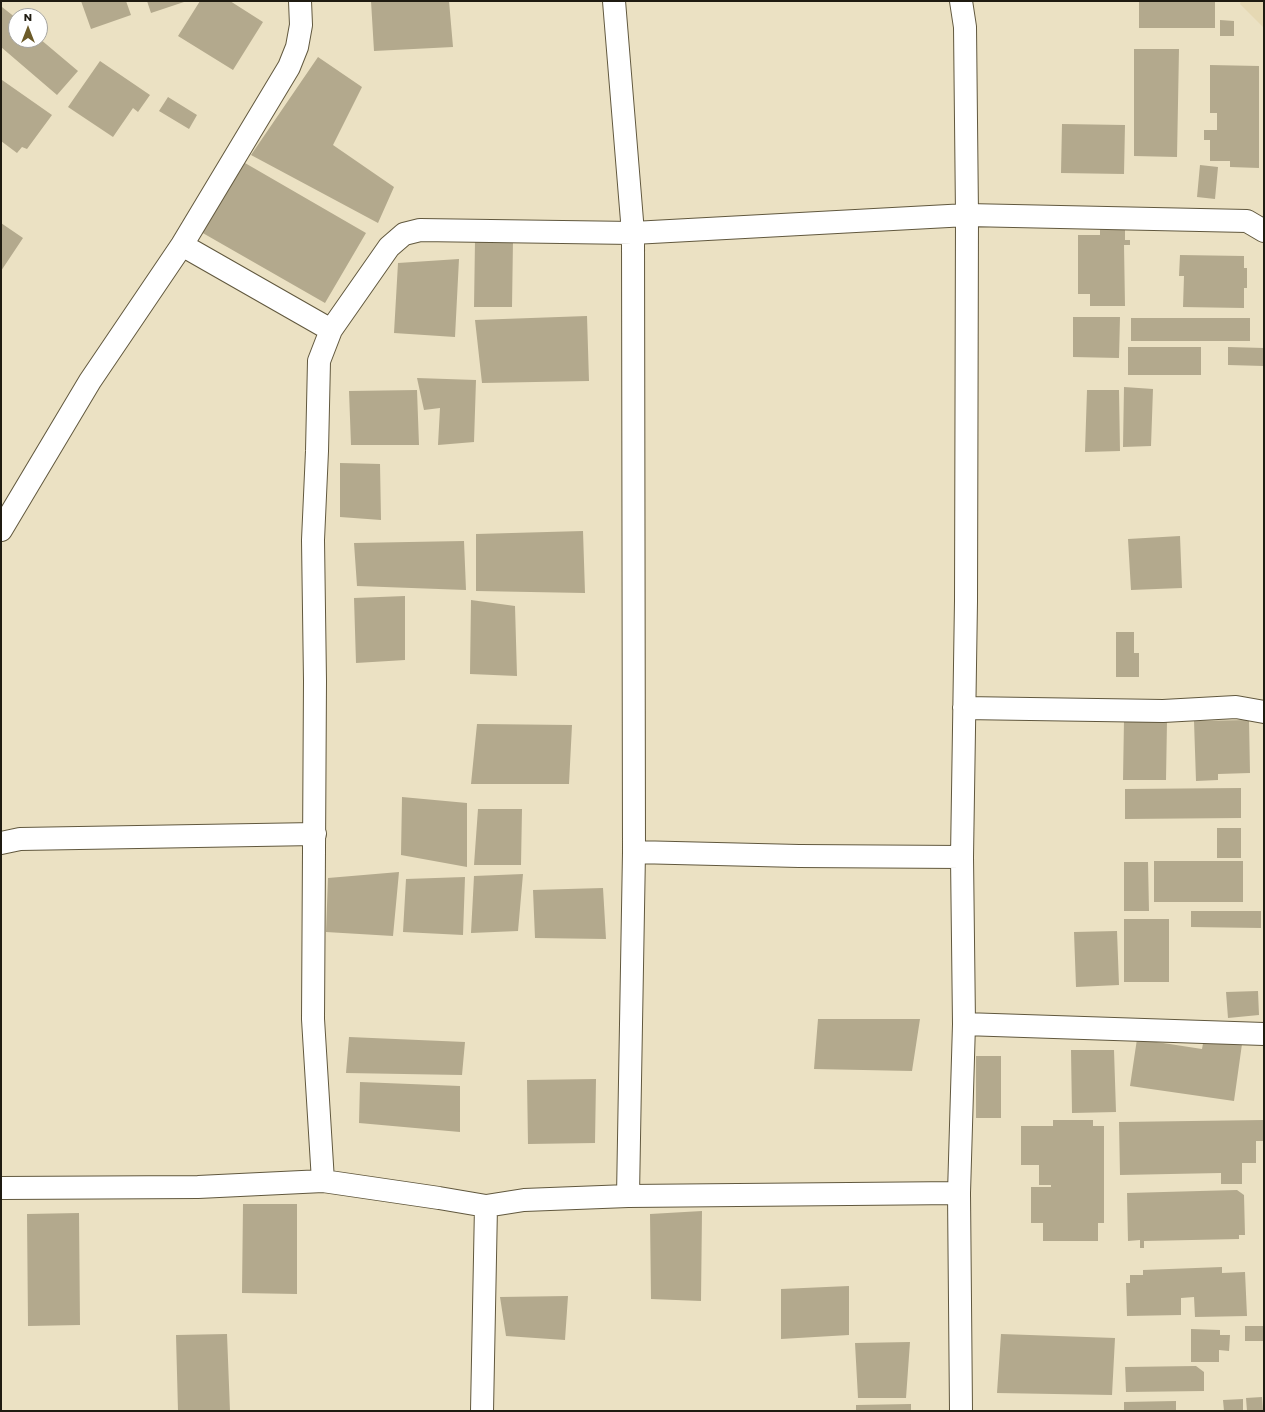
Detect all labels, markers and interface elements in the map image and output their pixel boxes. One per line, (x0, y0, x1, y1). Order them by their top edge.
north arrow (8, 8, 48, 48)
text: N (24, 9, 32, 25)

